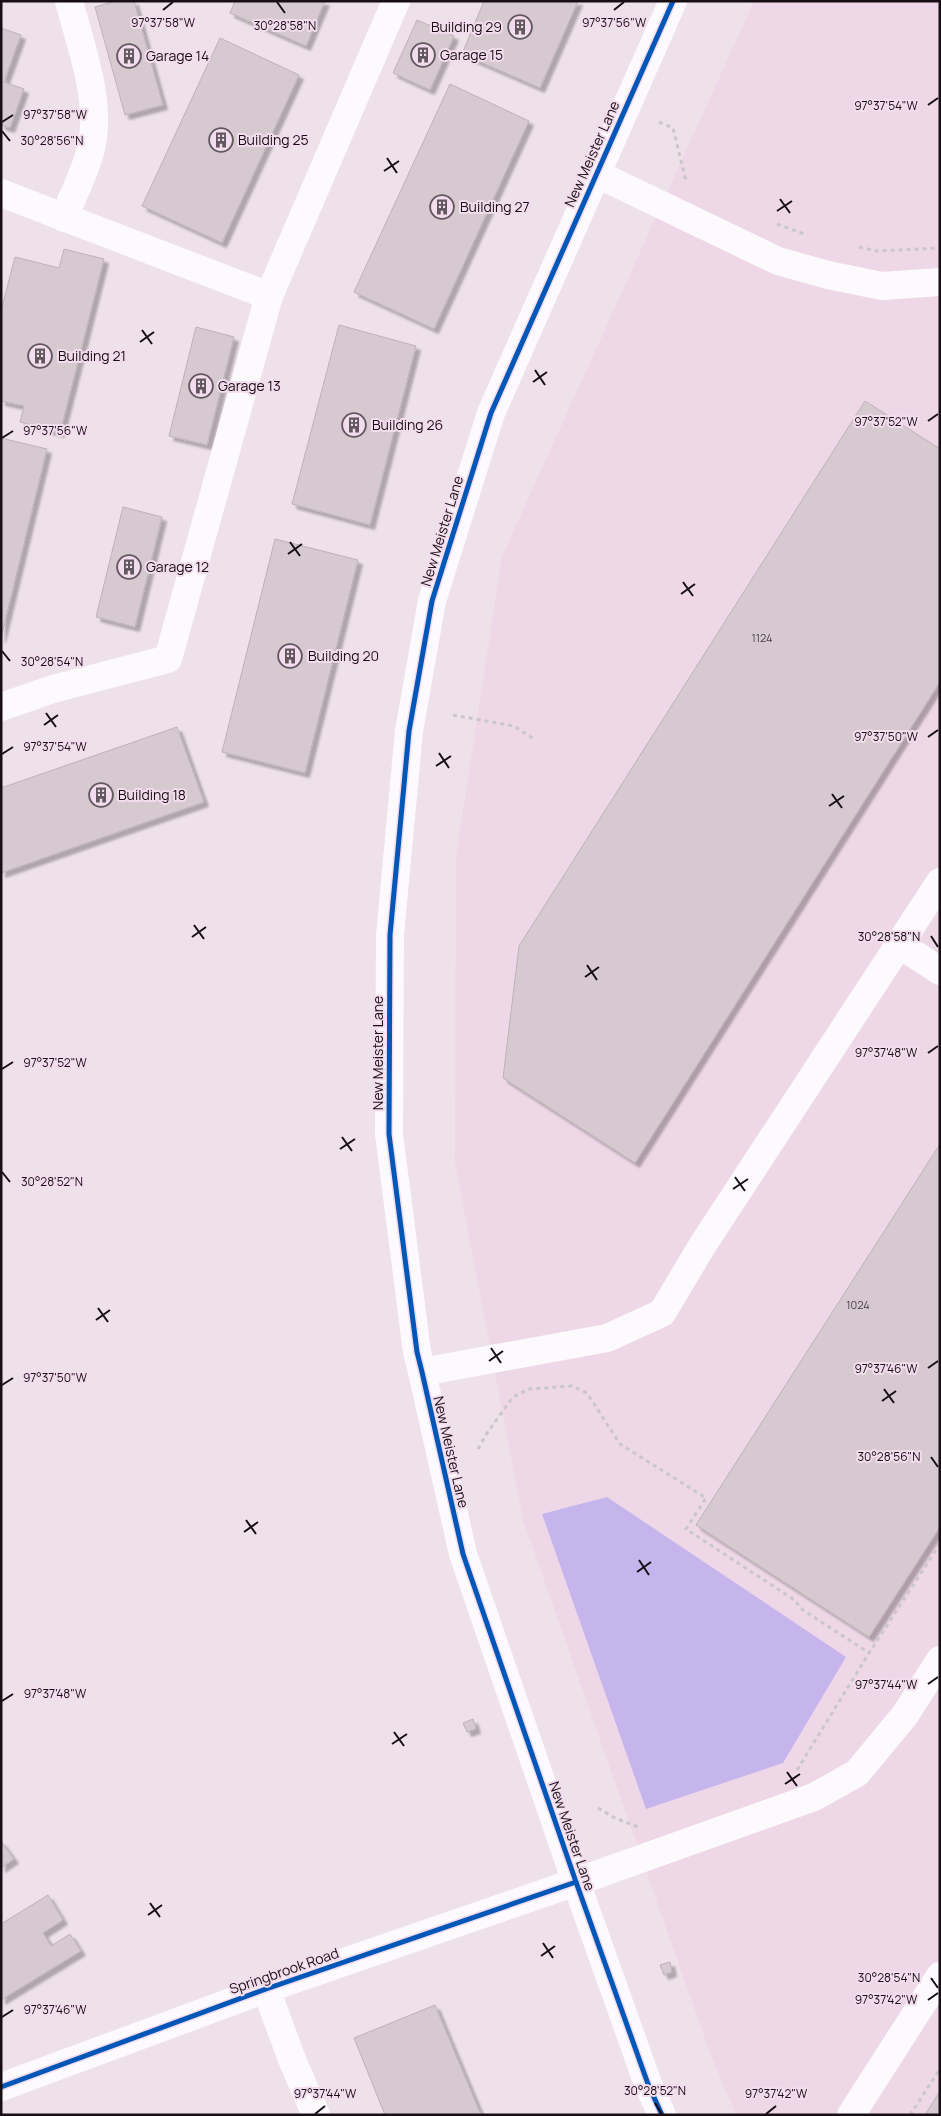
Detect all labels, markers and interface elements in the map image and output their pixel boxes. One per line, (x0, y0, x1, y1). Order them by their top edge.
text: 97°37'58"W (131, 14, 196, 31)
building icon: Building 29 (507, 14, 533, 40)
text: 97°37'56"W (582, 14, 647, 31)
text: 30°28'58"N (254, 17, 316, 34)
place label: Building 29 (431, 17, 502, 36)
building icon: Garage 15 (410, 42, 436, 68)
building icon: Garage 14 (116, 43, 142, 69)
place label: Garage 15 (440, 45, 503, 64)
place label: Garage 14 (146, 46, 209, 65)
text: 97°37'54"W (854, 97, 919, 114)
street label: New Meister Lane (560, 98, 623, 210)
text: 97°37'58"W (23, 106, 88, 123)
building icon: Building 25 (208, 127, 234, 153)
place label: Building 25 (238, 130, 308, 149)
text: 30°28'56"N (20, 132, 84, 149)
building icon: Building 27 (429, 194, 455, 220)
place label: Building 27 (460, 197, 529, 216)
building icon: Building 21 (27, 343, 53, 369)
place label: Building 21 (58, 346, 126, 365)
building icon: Garage 13 (188, 373, 214, 399)
place label: Garage 13 (218, 376, 281, 395)
building icon: Building 26 (341, 412, 367, 438)
text: 97°37'52"W (854, 413, 918, 430)
place label: Building 26 (372, 415, 443, 434)
text: 97°37'56"W (23, 422, 88, 439)
street label: New Meister Lane (416, 473, 467, 588)
building icon: Garage 12 (116, 554, 142, 580)
place label: Garage 12 (146, 557, 209, 576)
house number: 1124 (751, 630, 773, 645)
building icon: Building 20 (277, 643, 303, 669)
place label: Building 20 (308, 646, 379, 665)
text: 30°28'54"N (21, 653, 83, 670)
text: 97°37'50"W (854, 728, 919, 745)
text: 97°37'54"W (23, 738, 88, 755)
building icon: Building 18 (88, 782, 114, 808)
place label: Building 18 (118, 785, 186, 804)
text: 30°28'58"N (858, 928, 920, 945)
street label: New Meister Lane (368, 996, 387, 1110)
text: 97°37'48"W (855, 1044, 918, 1061)
text: 97°37'52"W (23, 1054, 87, 1071)
text: 30°28'52"N (21, 1173, 83, 1190)
house number: 1024 (846, 1297, 870, 1312)
text: 97°37'46"W (855, 1360, 918, 1377)
text: 97°37'50"W (23, 1369, 88, 1386)
street label: New Meister Lane (429, 1394, 474, 1510)
text: 30°28'56"N (857, 1448, 921, 1465)
text: 97°37'44"W (855, 1676, 918, 1693)
text: 97°37'48"W (24, 1685, 87, 1702)
street label: New Meister Lane (545, 1779, 600, 1893)
street label: Springbrook Road (227, 1943, 341, 1998)
text: 30°28'54"N (858, 1969, 920, 1986)
text: 97°37'42"W (855, 1991, 918, 2008)
text: 97°37'46"W (24, 2001, 87, 2018)
text: 30°28'52"N (624, 2082, 686, 2099)
text: 97°37'44"W (294, 2085, 357, 2102)
text: 97°37'42"W (745, 2085, 808, 2102)

